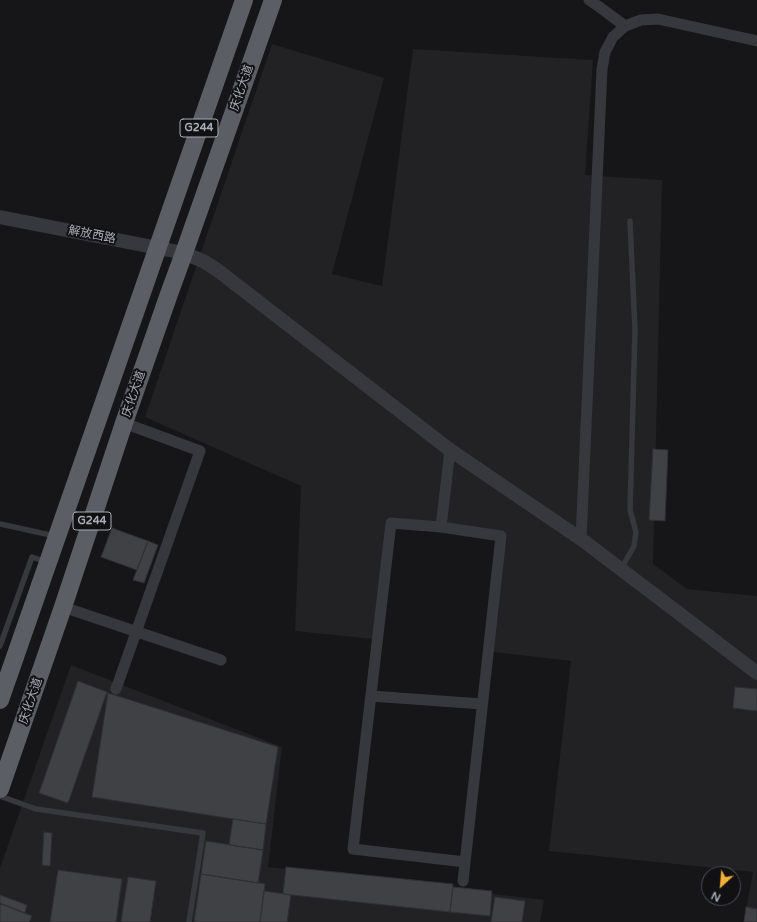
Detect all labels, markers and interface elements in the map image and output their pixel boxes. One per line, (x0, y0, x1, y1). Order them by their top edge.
street label: 庆化大道 (227, 63, 257, 113)
road number: G244 (180, 119, 218, 137)
street label: 解放西路 (67, 223, 117, 247)
street label: 庆化大道 (119, 369, 149, 419)
road number: G244 (73, 512, 111, 530)
street label: 庆化大道 (16, 676, 46, 726)
north arrow (701, 866, 741, 906)
text: N (709, 889, 723, 904)

